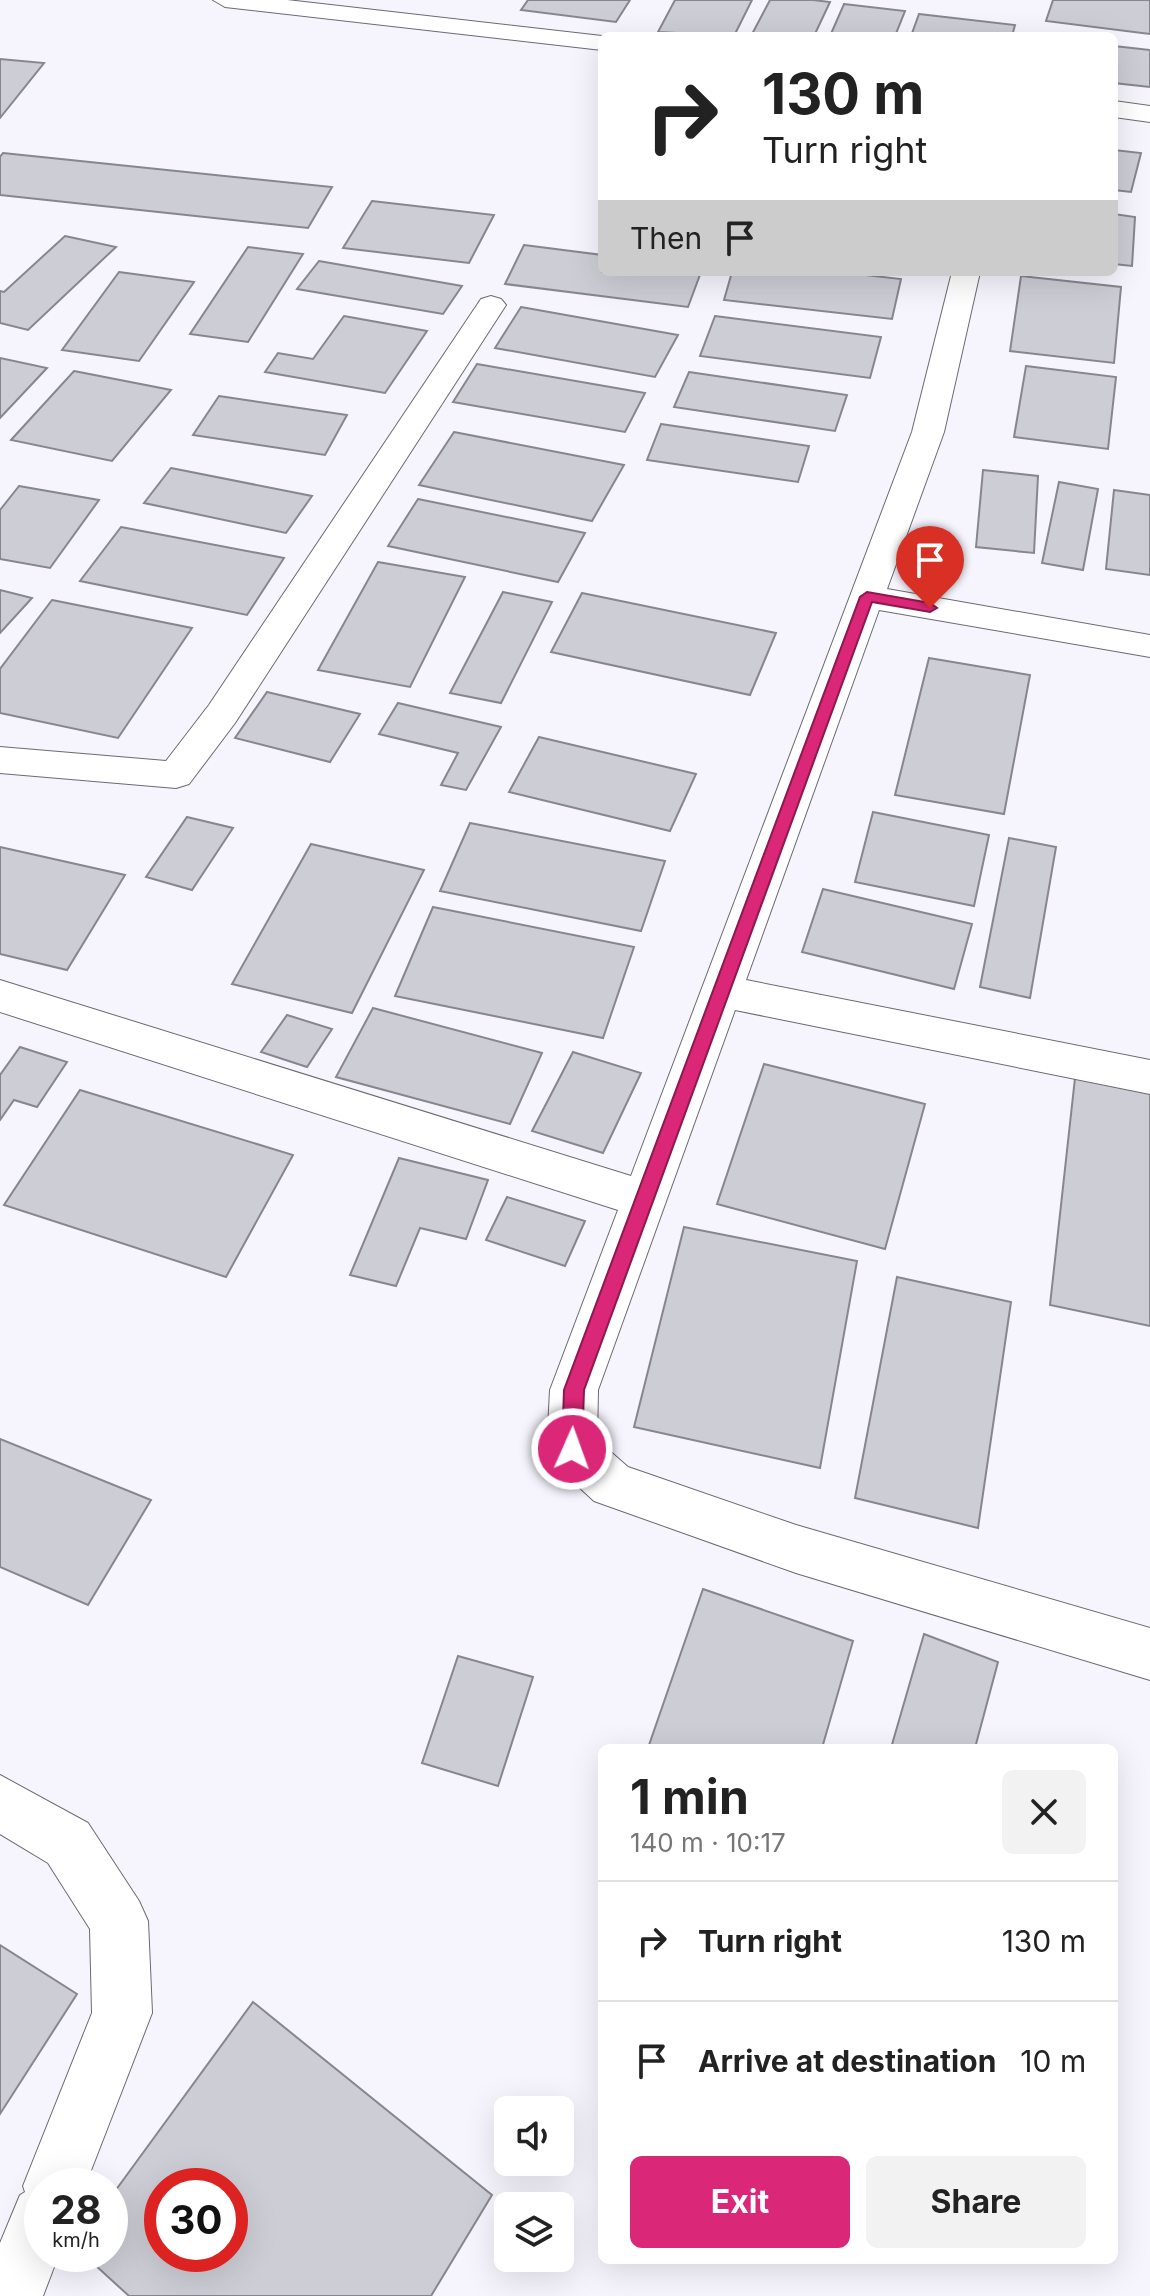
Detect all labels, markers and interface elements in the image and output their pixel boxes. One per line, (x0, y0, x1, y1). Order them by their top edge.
text: 130 m (762, 60, 924, 128)
icon: right (630, 64, 734, 168)
text: Turn right (762, 128, 927, 172)
icon: arrive (718, 216, 762, 260)
text: Then (630, 220, 702, 256)
pin (896, 526, 964, 608)
icon: arrive (908, 538, 952, 582)
position arrow (530, 1407, 614, 1491)
text: 1 min (630, 1767, 749, 1826)
button: close (1002, 1770, 1086, 1854)
text: 140 m · 10:17 (630, 1827, 786, 1858)
icon: right (630, 1919, 674, 1963)
text: Turn right (698, 1923, 842, 1959)
text: 130 m (1002, 1923, 1086, 1959)
icon: arrive (630, 2039, 674, 2083)
text: Arrive at destination (698, 2043, 996, 2079)
text: 10 m (1020, 2043, 1086, 2079)
map controls (494, 2096, 574, 2272)
button: sound (494, 2096, 574, 2176)
button: Exit (630, 2156, 850, 2248)
button: Share (866, 2156, 1086, 2248)
speed limit sign: 30 (144, 2168, 248, 2272)
text: 28 (50, 2185, 102, 2234)
button: layers (494, 2192, 574, 2272)
text: km/h (52, 2228, 100, 2252)

